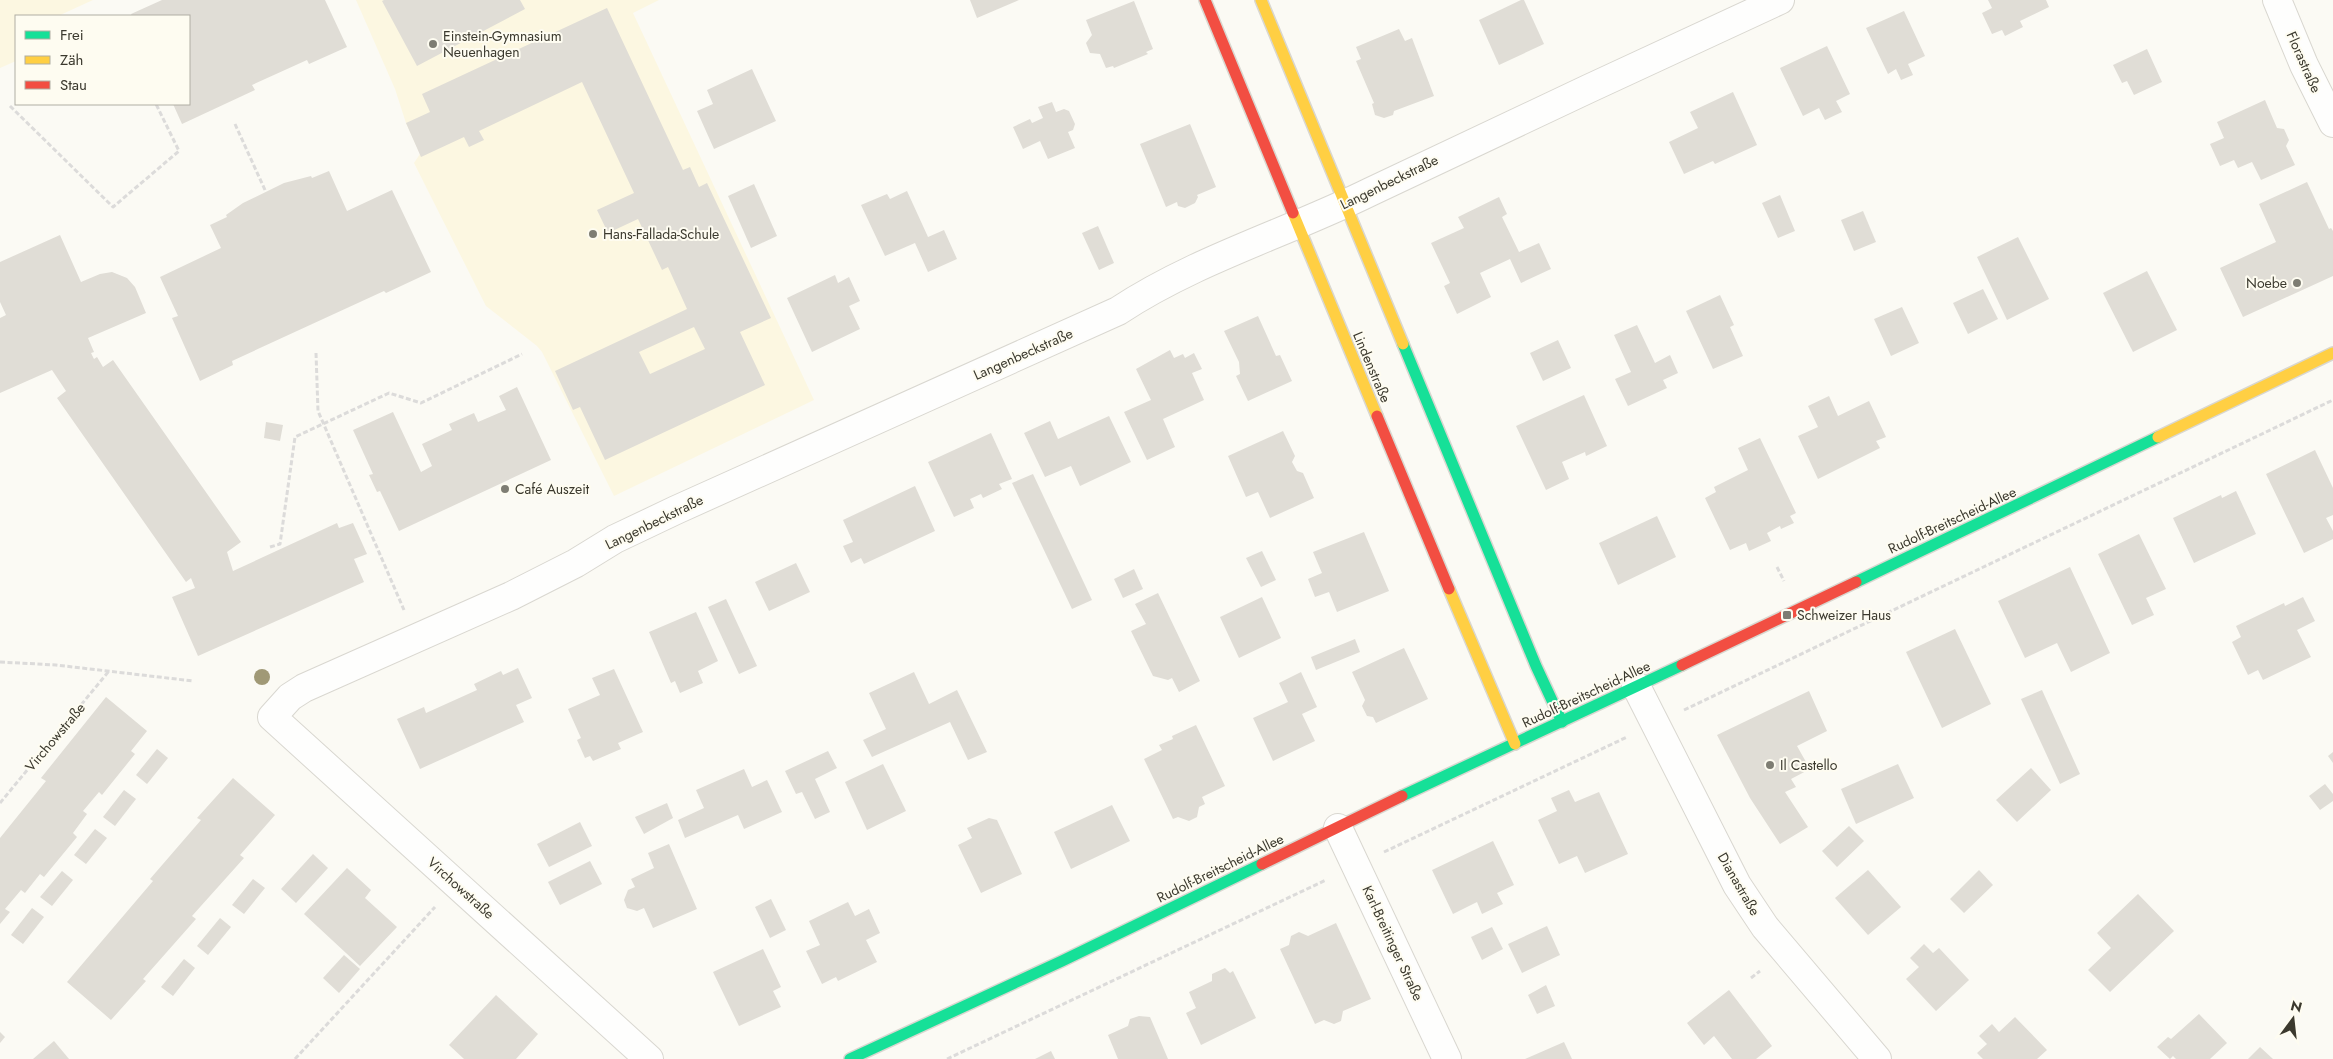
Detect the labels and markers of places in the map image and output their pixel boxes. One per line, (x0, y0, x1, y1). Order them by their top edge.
place label: Einstein-Gymnasium Neuenhagen (443, 26, 562, 62)
marker: Einstein-Gymnasium Neuenhagen (427, 38, 439, 50)
place label: Hans-Fallada-Schule (603, 224, 719, 244)
marker: Hans-Fallada-Schule (587, 228, 599, 240)
place label: Noebe (2246, 273, 2287, 293)
marker: Noebe (2291, 277, 2303, 289)
place label: Café Auszeit (515, 479, 590, 499)
marker: Café Auszeit (499, 483, 511, 495)
place label: Schweizer Haus (1797, 605, 1891, 625)
marker: Schweizer Haus (1781, 609, 1793, 621)
place label: Il Castello (1780, 755, 1838, 775)
marker: Il Castello (1764, 759, 1776, 771)

